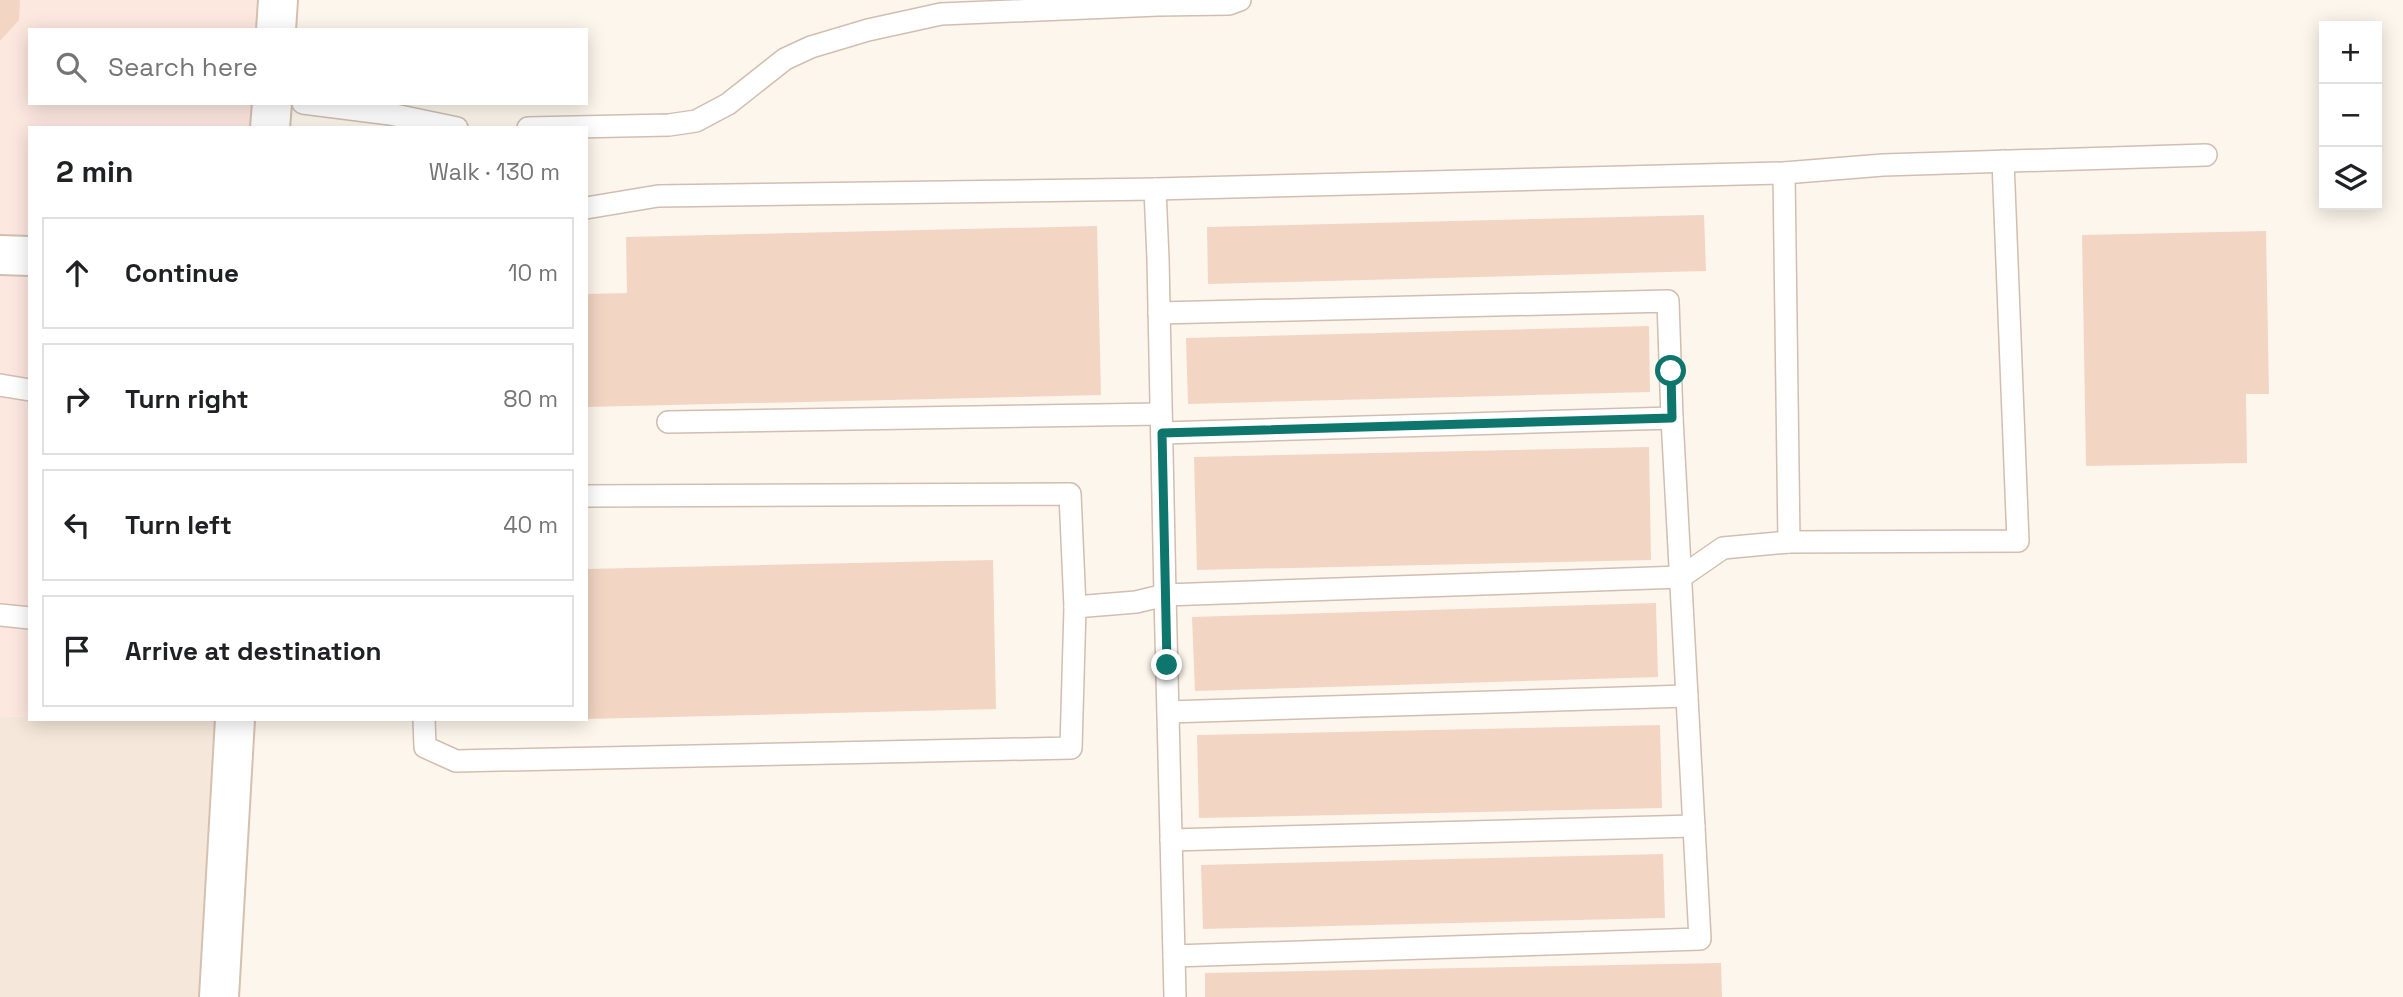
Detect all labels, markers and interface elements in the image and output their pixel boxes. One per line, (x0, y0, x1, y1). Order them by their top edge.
map controls (2319, 21, 2382, 210)
button: + (2319, 21, 2382, 84)
search box (28, 28, 588, 105)
icon: search (52, 48, 90, 86)
text: Search here (108, 50, 258, 84)
button: − (2319, 84, 2382, 147)
button: layers (2319, 147, 2382, 210)
text: 2 min (56, 152, 134, 191)
text: Walk · 130 m (429, 157, 560, 187)
icon: ahead (58, 254, 96, 292)
text: Continue (125, 256, 239, 290)
text: 10 m (508, 258, 558, 288)
route start (1655, 355, 1686, 386)
icon: right (58, 380, 96, 418)
text: Turn right (125, 382, 249, 416)
text: 80 m (503, 384, 558, 414)
icon: left (58, 506, 96, 544)
text: Turn left (125, 508, 232, 542)
text: 40 m (503, 510, 558, 540)
icon: arrive (58, 632, 96, 670)
text: Arrive at destination (125, 634, 382, 668)
route end (1151, 649, 1182, 680)

